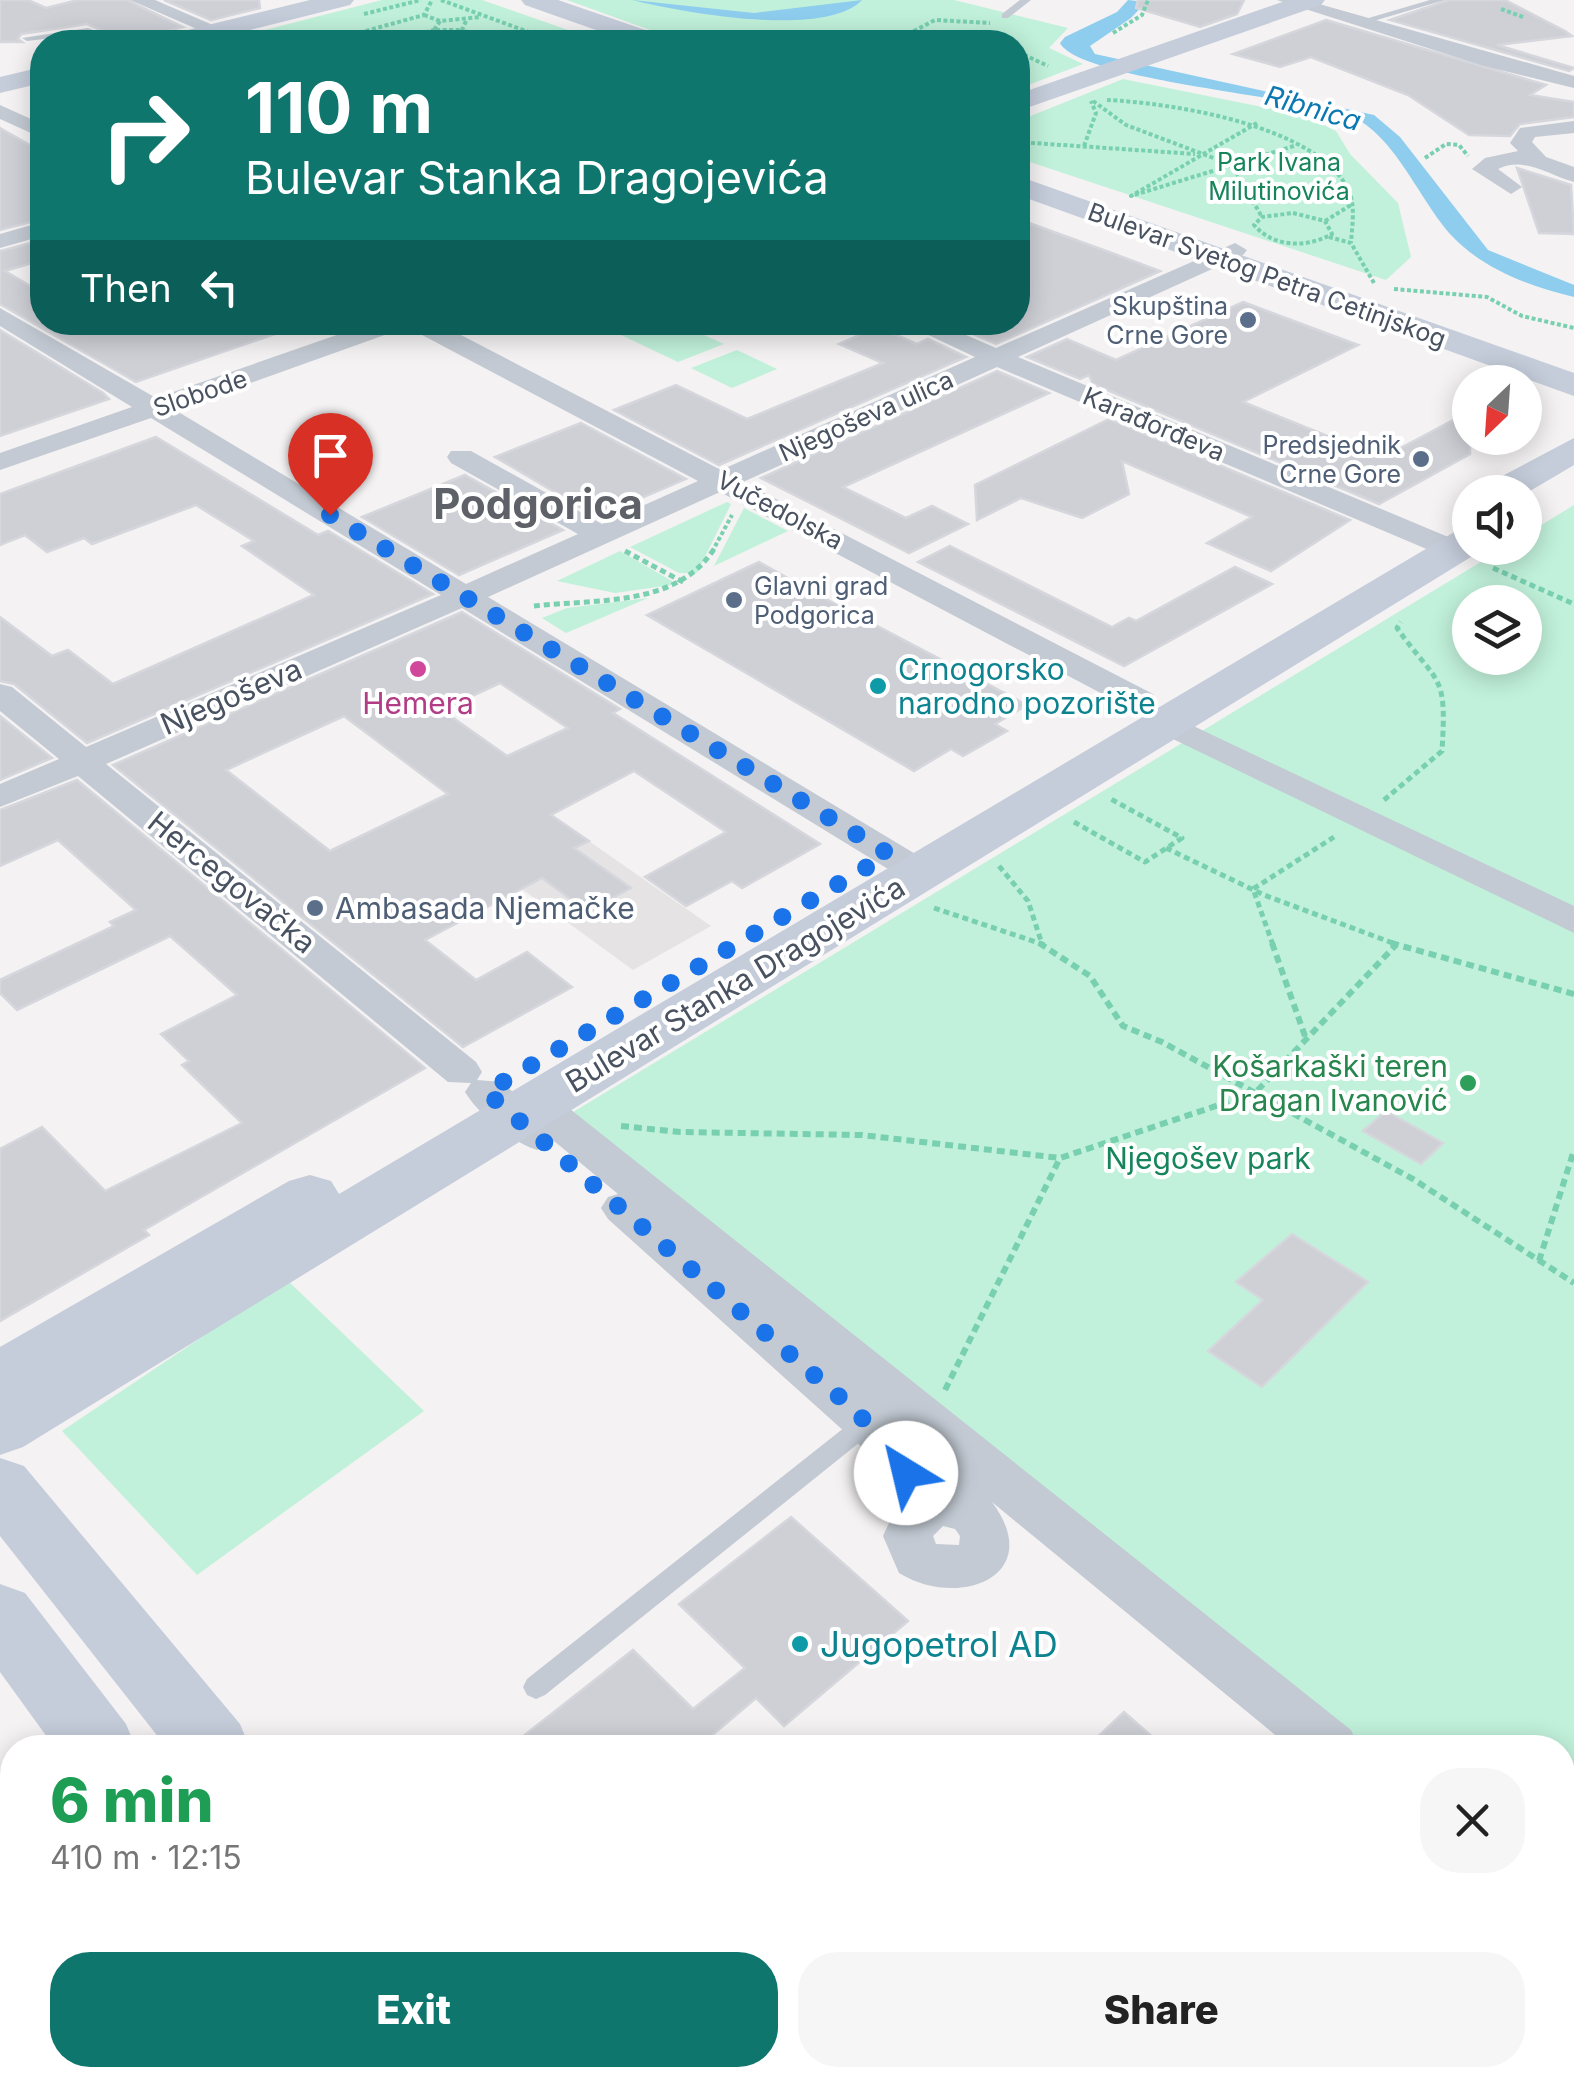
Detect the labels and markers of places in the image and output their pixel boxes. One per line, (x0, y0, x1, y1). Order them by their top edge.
place label: Skupština Crne Gore (1106, 291, 1228, 350)
marker: Skupština Crne Gore (1237, 309, 1259, 331)
pin (288, 413, 373, 516)
place label: Predsjednik Crne Gore (1262, 430, 1401, 489)
marker: Predsjednik Crne Gore (1410, 448, 1432, 470)
place label: Glavni grad Podgorica (754, 571, 888, 630)
marker: Glavni grad Podgorica (723, 589, 745, 611)
place label: Crnogorsko narodno pozorište (898, 651, 1156, 721)
marker: Hemera (407, 658, 429, 680)
marker: Crnogorsko narodno pozorište (867, 675, 889, 697)
place label: Hemera (362, 685, 474, 721)
place label: Ambasada Njemačke (335, 890, 635, 926)
marker: Ambasada Njemačke (304, 897, 326, 919)
place label: Košarkaški teren Dragan Ivanović (1212, 1048, 1448, 1118)
marker: Košarkaški teren Dragan Ivanović (1457, 1072, 1479, 1094)
place label: Jugopetrol AD (820, 1623, 1058, 1665)
marker: Jugopetrol AD (789, 1633, 811, 1655)

